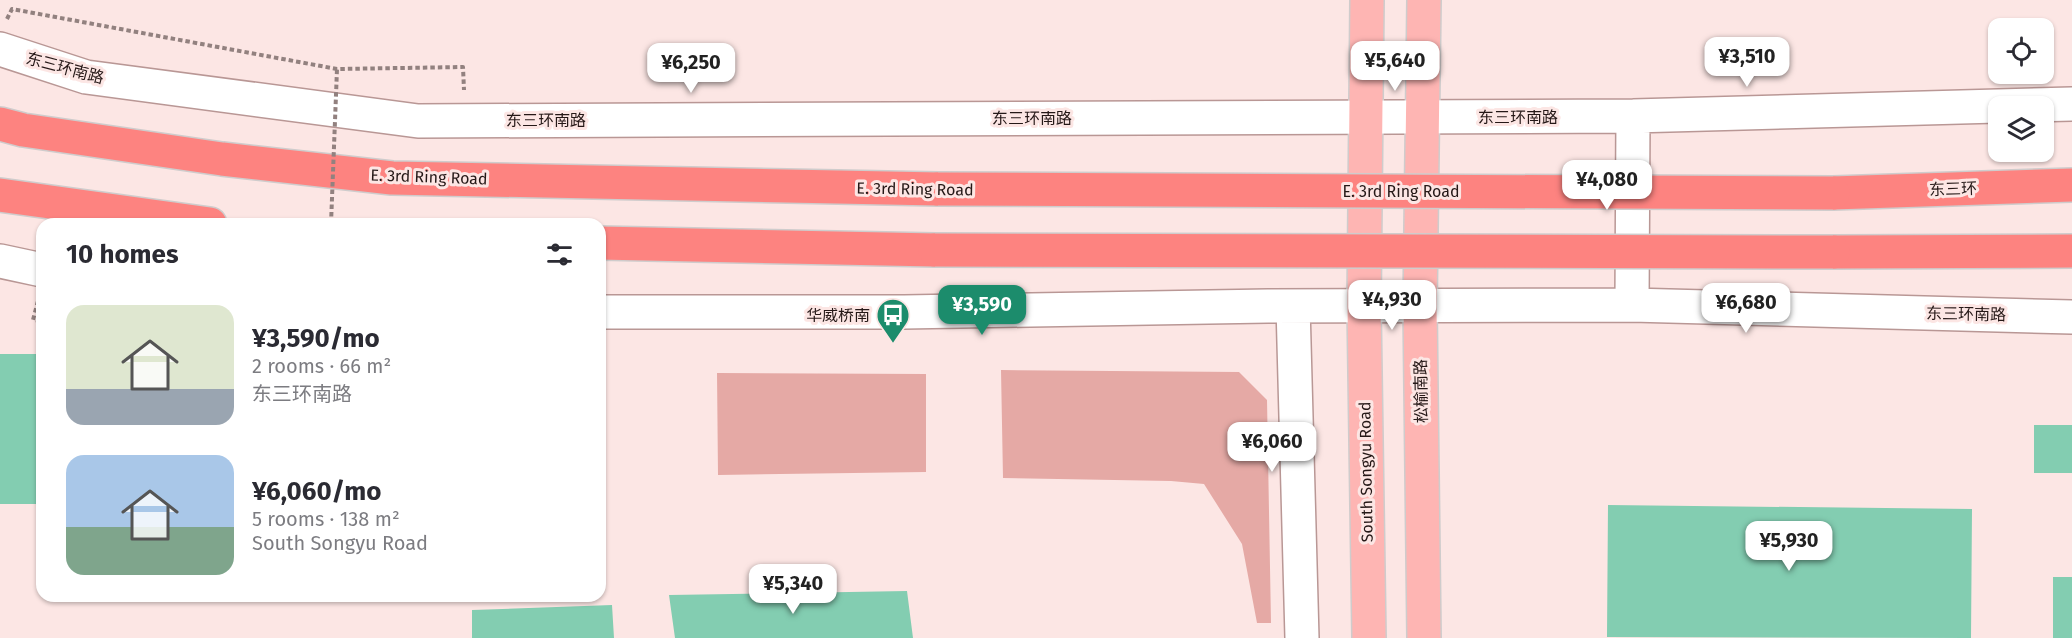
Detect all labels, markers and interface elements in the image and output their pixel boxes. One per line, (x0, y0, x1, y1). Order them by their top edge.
map controls (1988, 18, 2054, 162)
button: locate (1988, 18, 2054, 84)
pin: ¥3,510 (1698, 37, 1796, 88)
pin: ¥5,640 (1346, 41, 1444, 92)
pin: ¥6,250 (642, 43, 740, 94)
text: ¥3,510 (1718, 44, 1776, 68)
street label: 东三环南路 (24, 48, 106, 88)
text: ¥5,640 (1365, 48, 1425, 72)
text: ¥6,250 (661, 50, 721, 74)
button: layers (1988, 96, 2054, 162)
street label: 东三环南路 (1478, 108, 1558, 127)
street label: 东三环南路 (992, 109, 1072, 128)
street label: 东三环南路 (506, 111, 586, 130)
pin: ¥4,080 (1558, 160, 1656, 211)
street label: E. 3rd Ring Road (370, 165, 488, 189)
text: ¥4,080 (1576, 167, 1638, 191)
street label: E. 3rd Ring Road (856, 178, 974, 200)
street label: 东三环 (1929, 179, 1977, 199)
street label: E. 3rd Ring Road (1342, 182, 1460, 201)
icon: filters (543, 238, 576, 271)
text: 10 homes (66, 239, 179, 270)
pin: ¥4,930 (1343, 280, 1441, 331)
pin: ¥6,680 (1697, 283, 1795, 334)
pin: ¥3,590 (933, 285, 1031, 336)
text: ¥4,930 (1362, 287, 1422, 311)
text: ¥6,680 (1715, 290, 1777, 314)
text: ¥3,590 (952, 292, 1012, 316)
bus stop icon: 华威桥南 (875, 297, 911, 344)
street label: 东三环南路 (1926, 304, 2006, 324)
place label: 华威桥南 (806, 306, 870, 325)
text: ¥3,590/mo (252, 323, 380, 354)
icon: home (114, 329, 186, 401)
text: 2 rooms · 66 m² (252, 354, 391, 378)
street label: 松榆南路 (1411, 359, 1431, 423)
text: 东三环南路 (252, 382, 352, 406)
street label: South Songyu Road (1355, 401, 1377, 543)
pin: ¥6,060 (1223, 422, 1321, 473)
text: ¥6,060 (1241, 429, 1303, 453)
text: ¥6,060/mo (252, 476, 382, 507)
icon: home (114, 479, 186, 551)
text: 5 rooms · 138 m² (252, 507, 400, 531)
pin: ¥5,930 (1740, 521, 1838, 572)
text: ¥5,930 (1759, 528, 1819, 552)
text: South Songyu Road (252, 531, 428, 555)
pin: ¥5,340 (744, 564, 842, 615)
text: ¥5,340 (763, 571, 823, 595)

